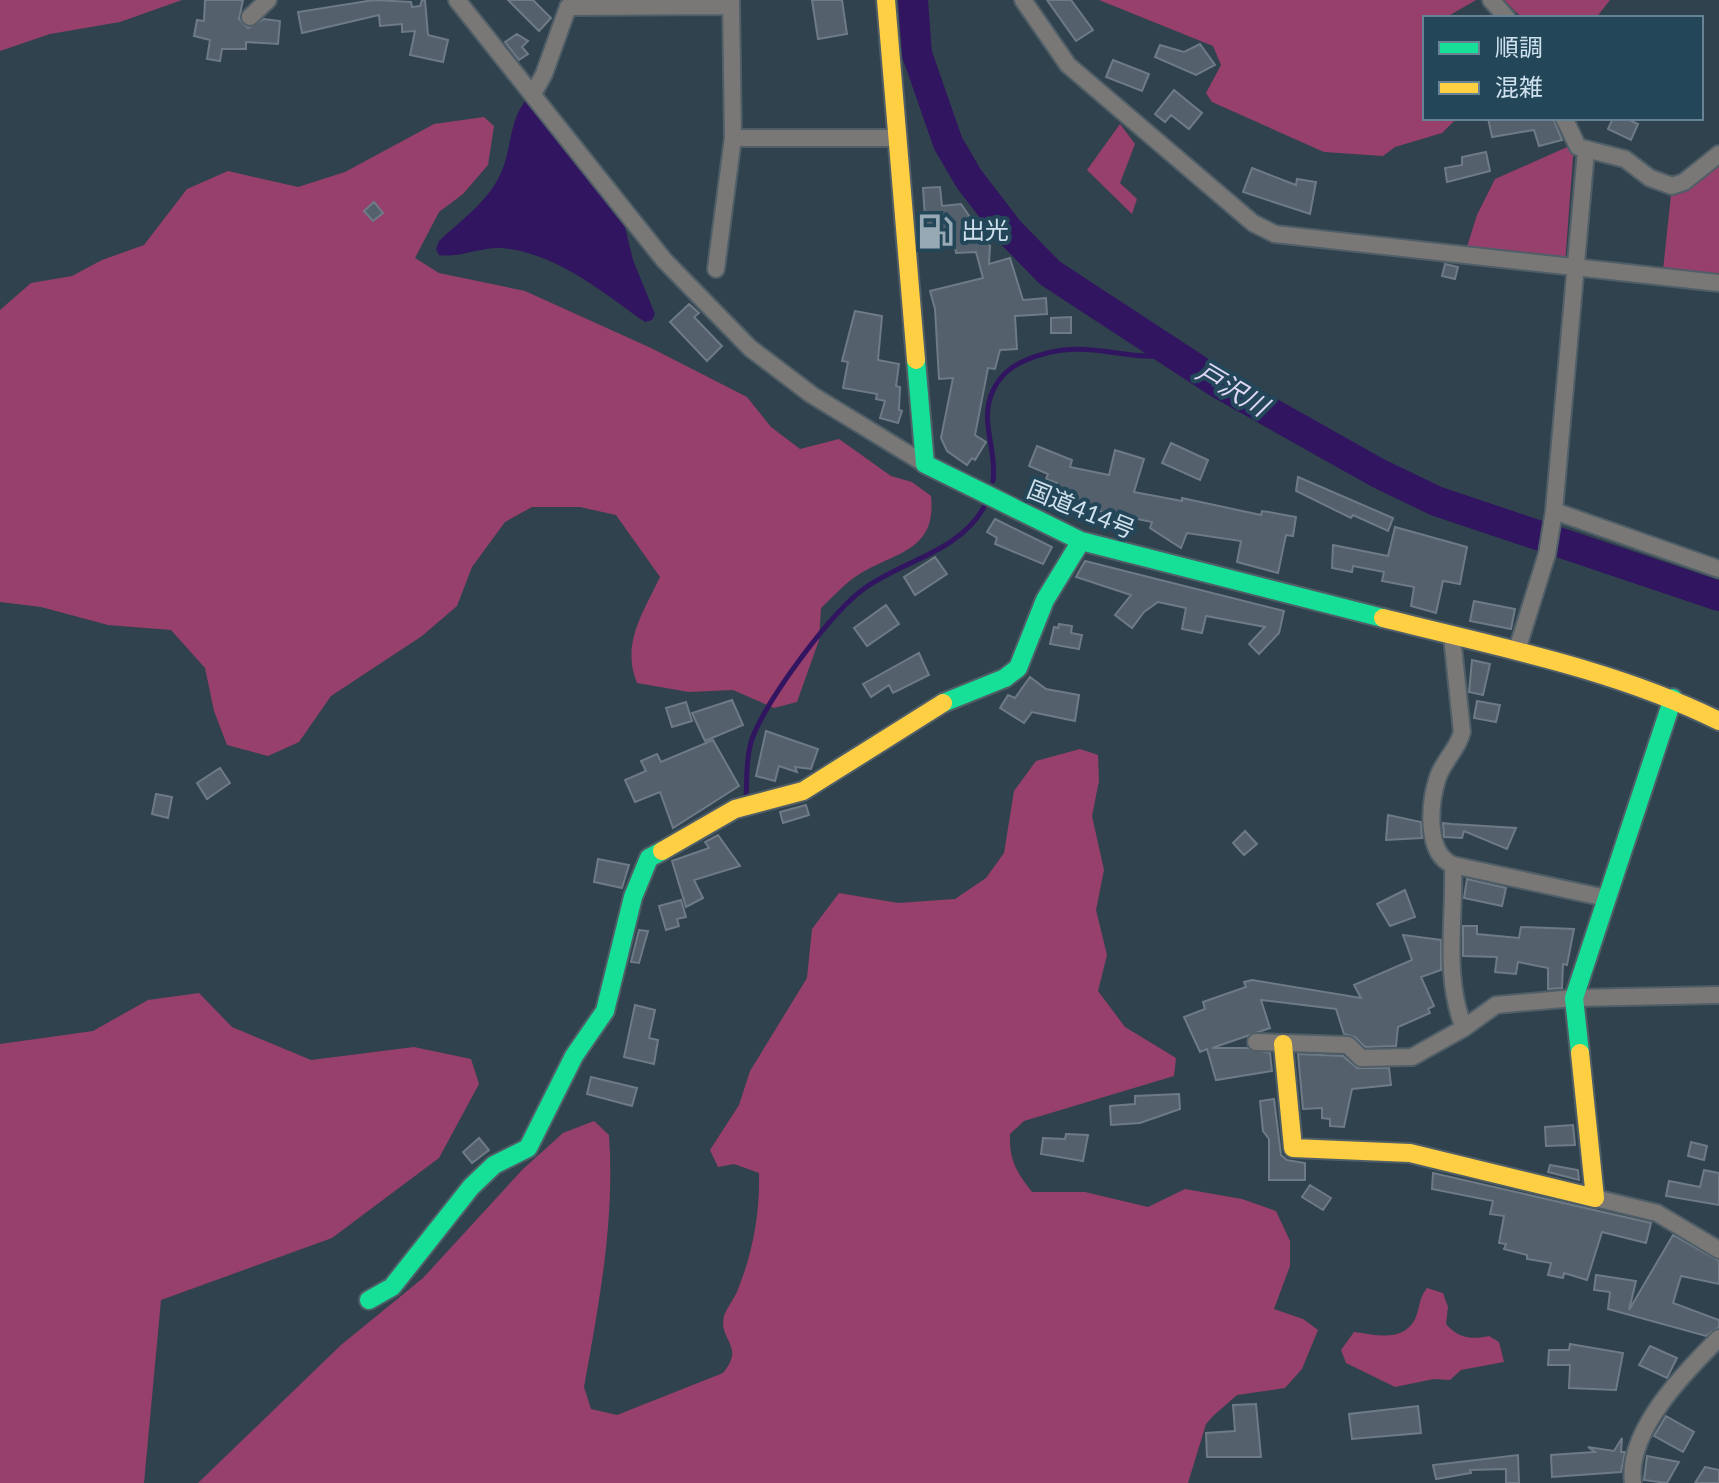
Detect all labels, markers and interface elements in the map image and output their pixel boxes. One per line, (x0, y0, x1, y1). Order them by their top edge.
legend (1423, 16, 1703, 120)
text: 順調 (1495, 32, 1543, 61)
text: 混雑 (1495, 72, 1543, 101)
fuel station icon: 出光 (916, 212, 954, 250)
place label: 出光 (961, 215, 1009, 244)
water label: 戸沢川 (1191, 354, 1277, 423)
street label: 国道414号 (1023, 474, 1140, 543)

